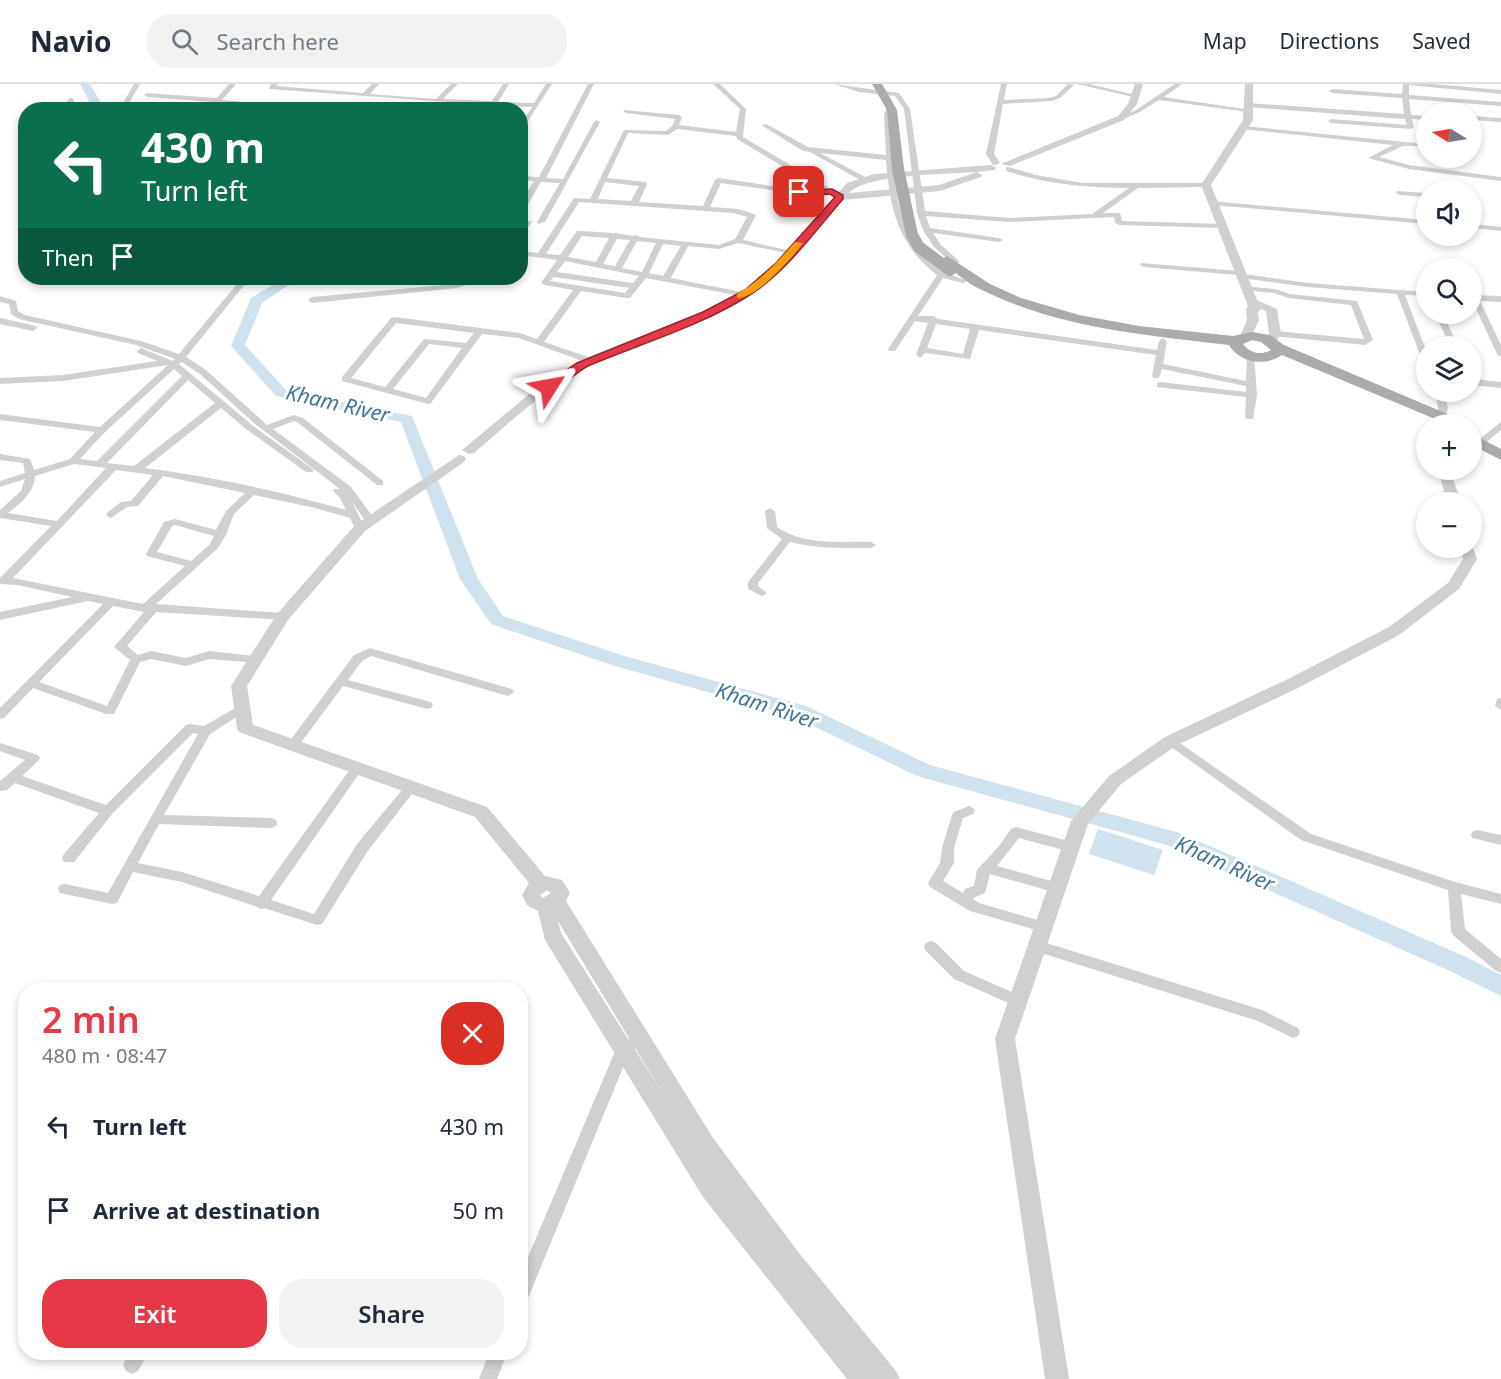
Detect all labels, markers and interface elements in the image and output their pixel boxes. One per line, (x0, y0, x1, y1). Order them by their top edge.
search box (147, 14, 567, 68)
text: Navio (30, 22, 111, 60)
icon: search (168, 25, 201, 58)
text: Search here (216, 26, 339, 56)
text: Map (1203, 27, 1247, 55)
text: Directions (1280, 27, 1379, 55)
text: Saved (1412, 27, 1471, 55)
north arrow (1416, 102, 1482, 168)
map controls (1416, 102, 1482, 558)
text: 430 m (141, 118, 265, 175)
icon: left (42, 126, 120, 204)
pin (773, 166, 824, 217)
text: Turn left (141, 172, 247, 209)
icon: arrive (782, 175, 815, 208)
button: sound (1416, 180, 1482, 246)
icon: arrive (106, 240, 139, 273)
text: Then (42, 242, 94, 272)
button: search (1416, 258, 1482, 324)
button: layers (1416, 336, 1482, 402)
position arrow (517, 355, 581, 419)
water label: Kham River (283, 377, 394, 429)
button: + (1416, 414, 1482, 480)
button: − (1416, 492, 1482, 558)
water label: Kham River (712, 675, 823, 735)
water label: Kham River (1171, 829, 1281, 898)
text: 2 min (42, 995, 140, 1044)
button: close (441, 1002, 504, 1065)
text: 480 m · 08:47 (42, 1042, 167, 1069)
icon: left (42, 1110, 75, 1143)
text: Turn left (93, 1111, 187, 1141)
text: 430 m (440, 1111, 504, 1141)
icon: arrive (42, 1194, 75, 1227)
text: Arrive at destination (93, 1195, 320, 1225)
text: 50 m (453, 1195, 504, 1225)
button: Exit (42, 1279, 267, 1348)
button: Share (279, 1279, 504, 1348)

